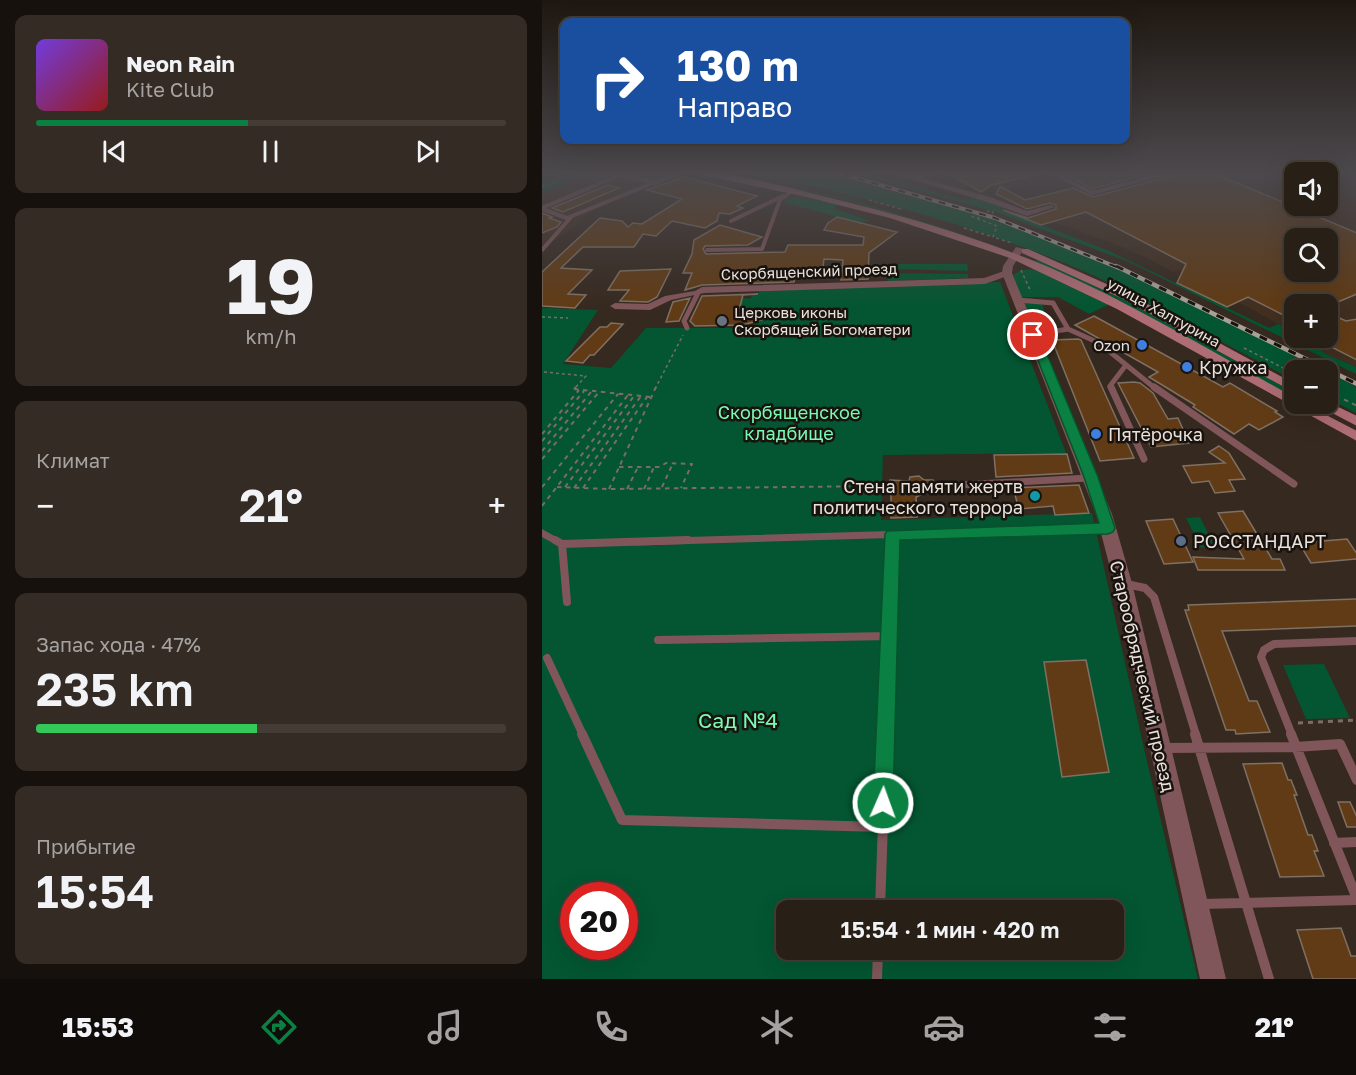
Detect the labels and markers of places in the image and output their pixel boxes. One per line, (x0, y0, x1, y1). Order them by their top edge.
place label: Церковь иконы Скорбящей Богоматери (734, 303, 911, 338)
pin (1007, 309, 1058, 360)
marker: Церковь иконы Скорбящей Богоматери (715, 314, 729, 328)
place label: Ozon (1093, 336, 1130, 354)
marker: Ozon (1135, 338, 1149, 352)
place label: Кружка (1199, 356, 1267, 378)
marker: Кружка (1180, 360, 1194, 374)
place label: Пятёрочка (1108, 423, 1203, 445)
marker: Пятёрочка (1089, 427, 1103, 441)
place label: Стена памяти жертв политического террора (813, 475, 1023, 518)
marker: Стена памяти жертв политического террора (1028, 489, 1042, 503)
place label: РОССТАНДАРТ (1193, 530, 1326, 552)
marker: РОССТАНДАРТ (1174, 534, 1188, 548)

